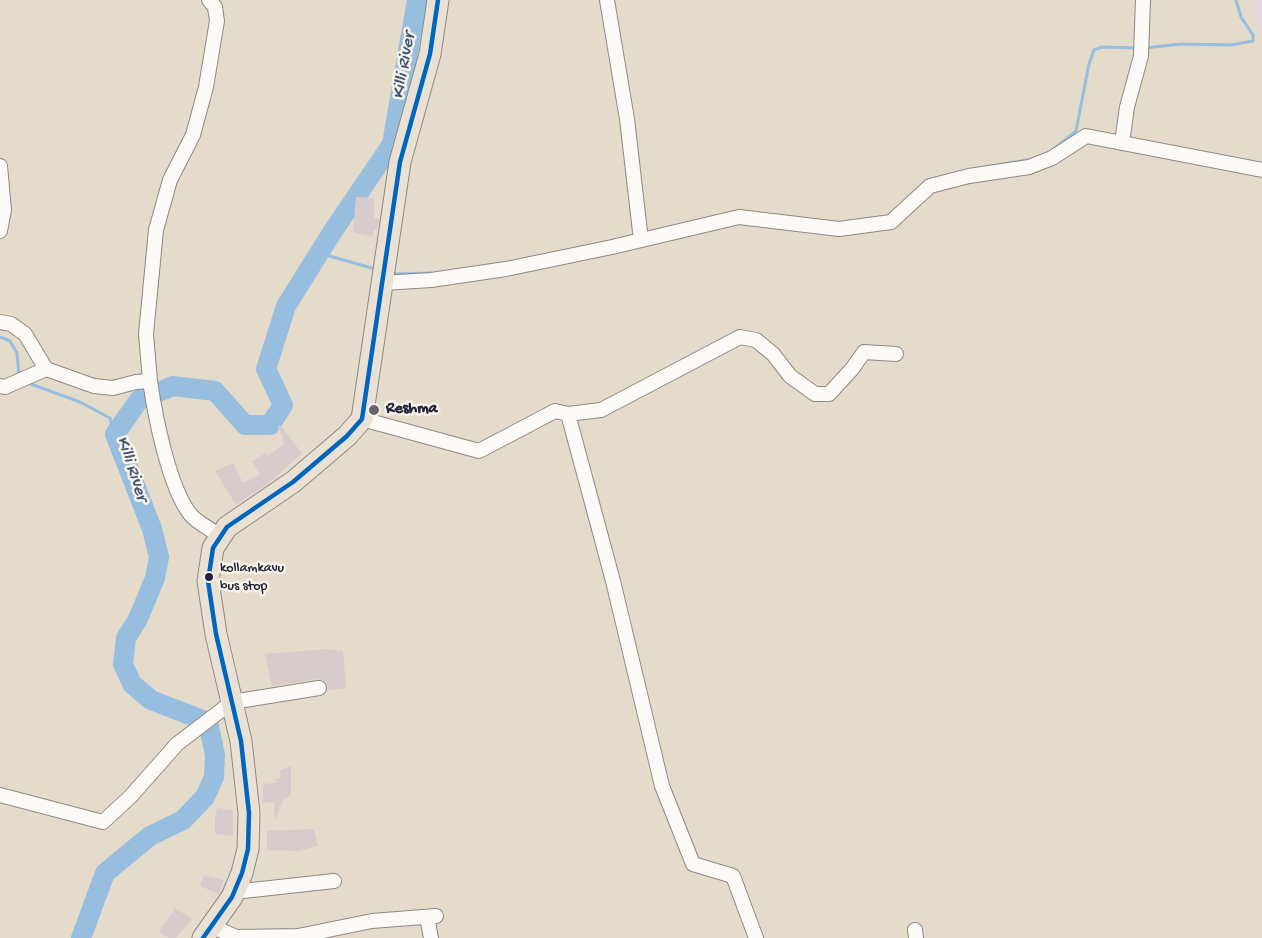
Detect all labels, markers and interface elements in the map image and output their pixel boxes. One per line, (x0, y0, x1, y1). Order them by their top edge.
water label: Killi River (389, 31, 421, 101)
place label: Reshma (386, 400, 437, 420)
marker: Reshma (367, 403, 381, 417)
water label: Killi River (110, 434, 152, 504)
place label: kollamkavu bus stop (220, 561, 284, 594)
marker: kollamkavu bus stop (203, 571, 215, 583)

